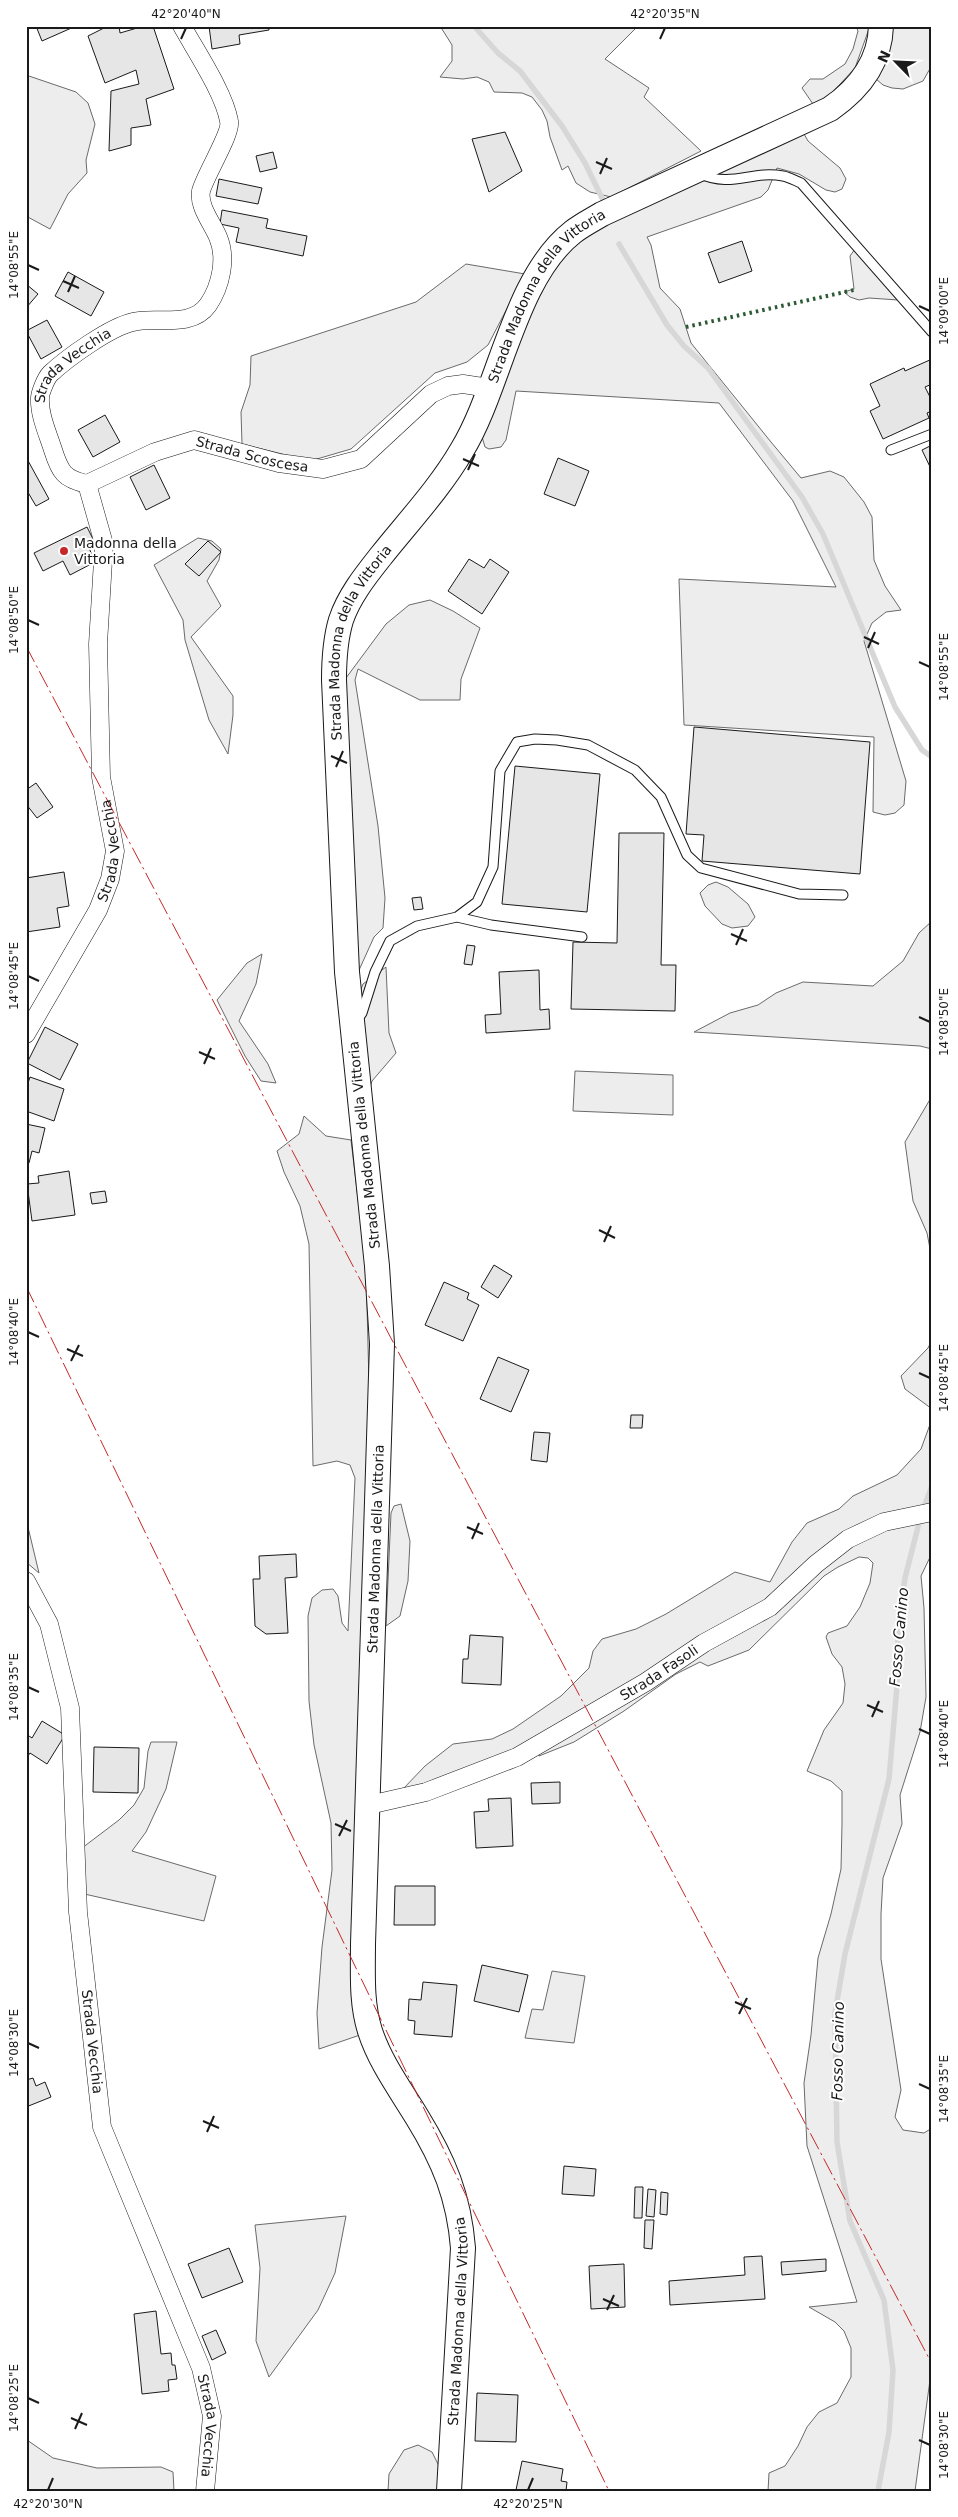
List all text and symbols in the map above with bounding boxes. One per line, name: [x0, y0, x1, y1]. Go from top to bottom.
text: 42°20'40"N: [151, 7, 221, 21]
text: 42°20'35"N: [630, 7, 700, 21]
north arrow: [870, 38, 920, 88]
text: N: [874, 48, 894, 65]
street label: Strada Madonna della Vittoria: [485, 206, 608, 385]
text: 14°08'55"E: [7, 231, 21, 299]
text: 14°09'00"E: [937, 277, 951, 345]
street label: Strada Vecchia: [32, 325, 114, 403]
street label: Strada Scoscesa: [194, 433, 309, 475]
place label: Madonna della Vittoria: [74, 535, 177, 567]
street label: Strada Madonna della Vittoria: [326, 542, 395, 741]
marker: Madonna della Vittoria: [58, 545, 70, 557]
text: 14°08'50"E: [7, 586, 21, 654]
text: 14°08'55"E: [937, 633, 951, 701]
street label: Strada Vecchia: [94, 798, 123, 904]
text: 14°08'45"E: [7, 942, 21, 1010]
text: 14°08'50"E: [937, 988, 951, 1056]
street label: Strada Madonna della Vittoria: [345, 1040, 383, 1250]
text: 14°08'40"E: [7, 1298, 21, 1366]
text: 14°08'45"E: [937, 1344, 951, 1412]
street label: Strada Madonna della Vittoria: [364, 1444, 387, 1654]
water label: Fosso Canino: [886, 1587, 912, 1687]
street label: Strada Fasoli: [617, 1642, 701, 1704]
text: 14°08'35"E: [7, 1653, 21, 1721]
text: 14°08'40"E: [937, 1700, 951, 1768]
street label: Strada Vecchia: [79, 1989, 106, 2095]
water label: Fosso Canino: [828, 2001, 848, 2101]
text: 14°08'30"E: [7, 2009, 21, 2077]
text: 14°08'35"E: [937, 2055, 951, 2123]
street label: Strada Madonna della Vittoria: [445, 2216, 471, 2426]
text: 14°08'25"E: [7, 2364, 21, 2432]
street label: Strada Vecchia: [195, 2372, 221, 2478]
text: 14°08'30"E: [937, 2411, 951, 2479]
text: 42°20'30"N: [13, 2497, 83, 2511]
text: 42°20'25"N: [493, 2497, 563, 2511]

